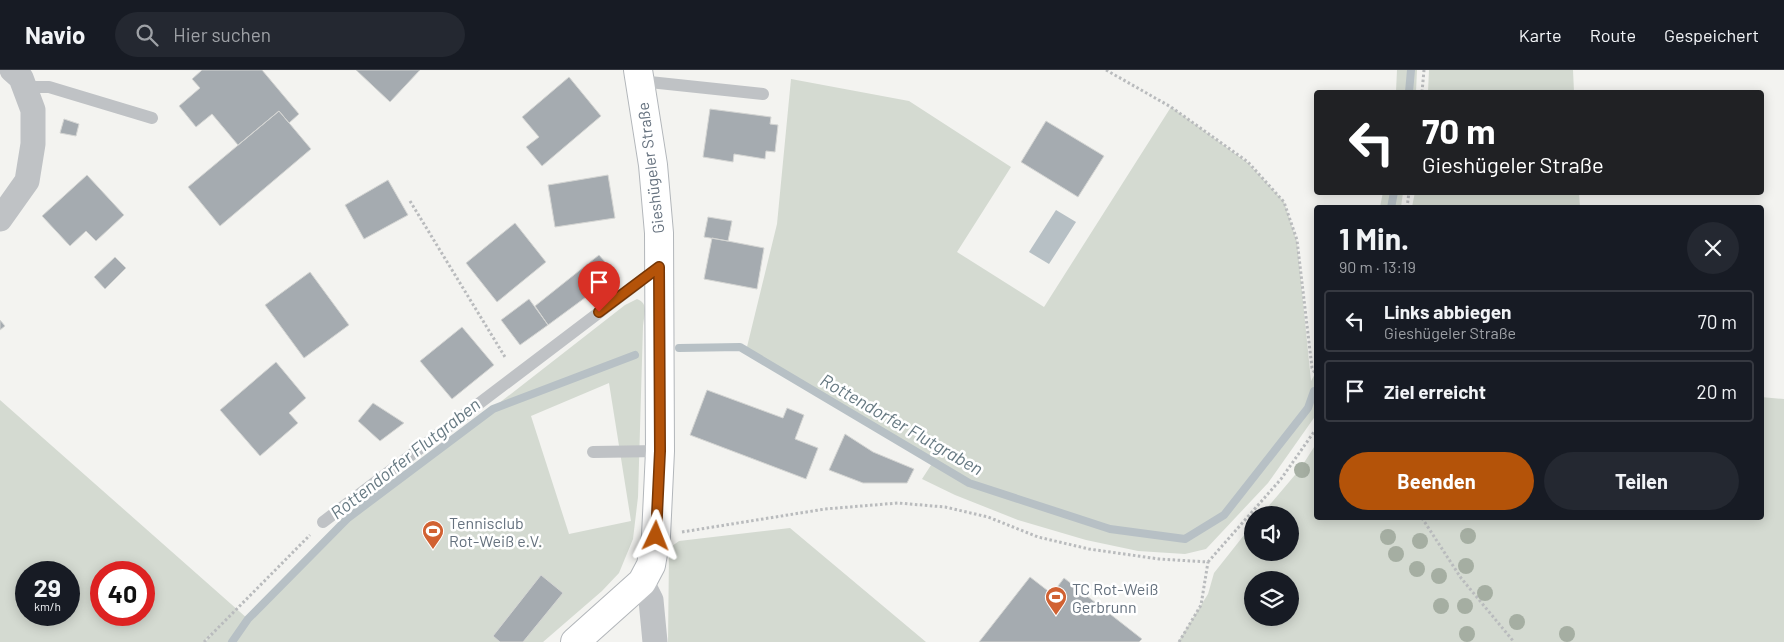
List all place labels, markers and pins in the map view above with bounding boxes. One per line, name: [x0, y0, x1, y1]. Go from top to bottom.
pin: [578, 261, 620, 312]
place label: Tennisclub Rot-Weiß e.V.: [449, 513, 543, 550]
sports icon: Tennisclub Rot-Weiß e.V.: [421, 519, 445, 550]
place label: TC Rot-Weiß Gerbrunn: [1072, 579, 1158, 616]
sports icon: TC Rot-Weiß Gerbrunn: [1044, 585, 1068, 616]

